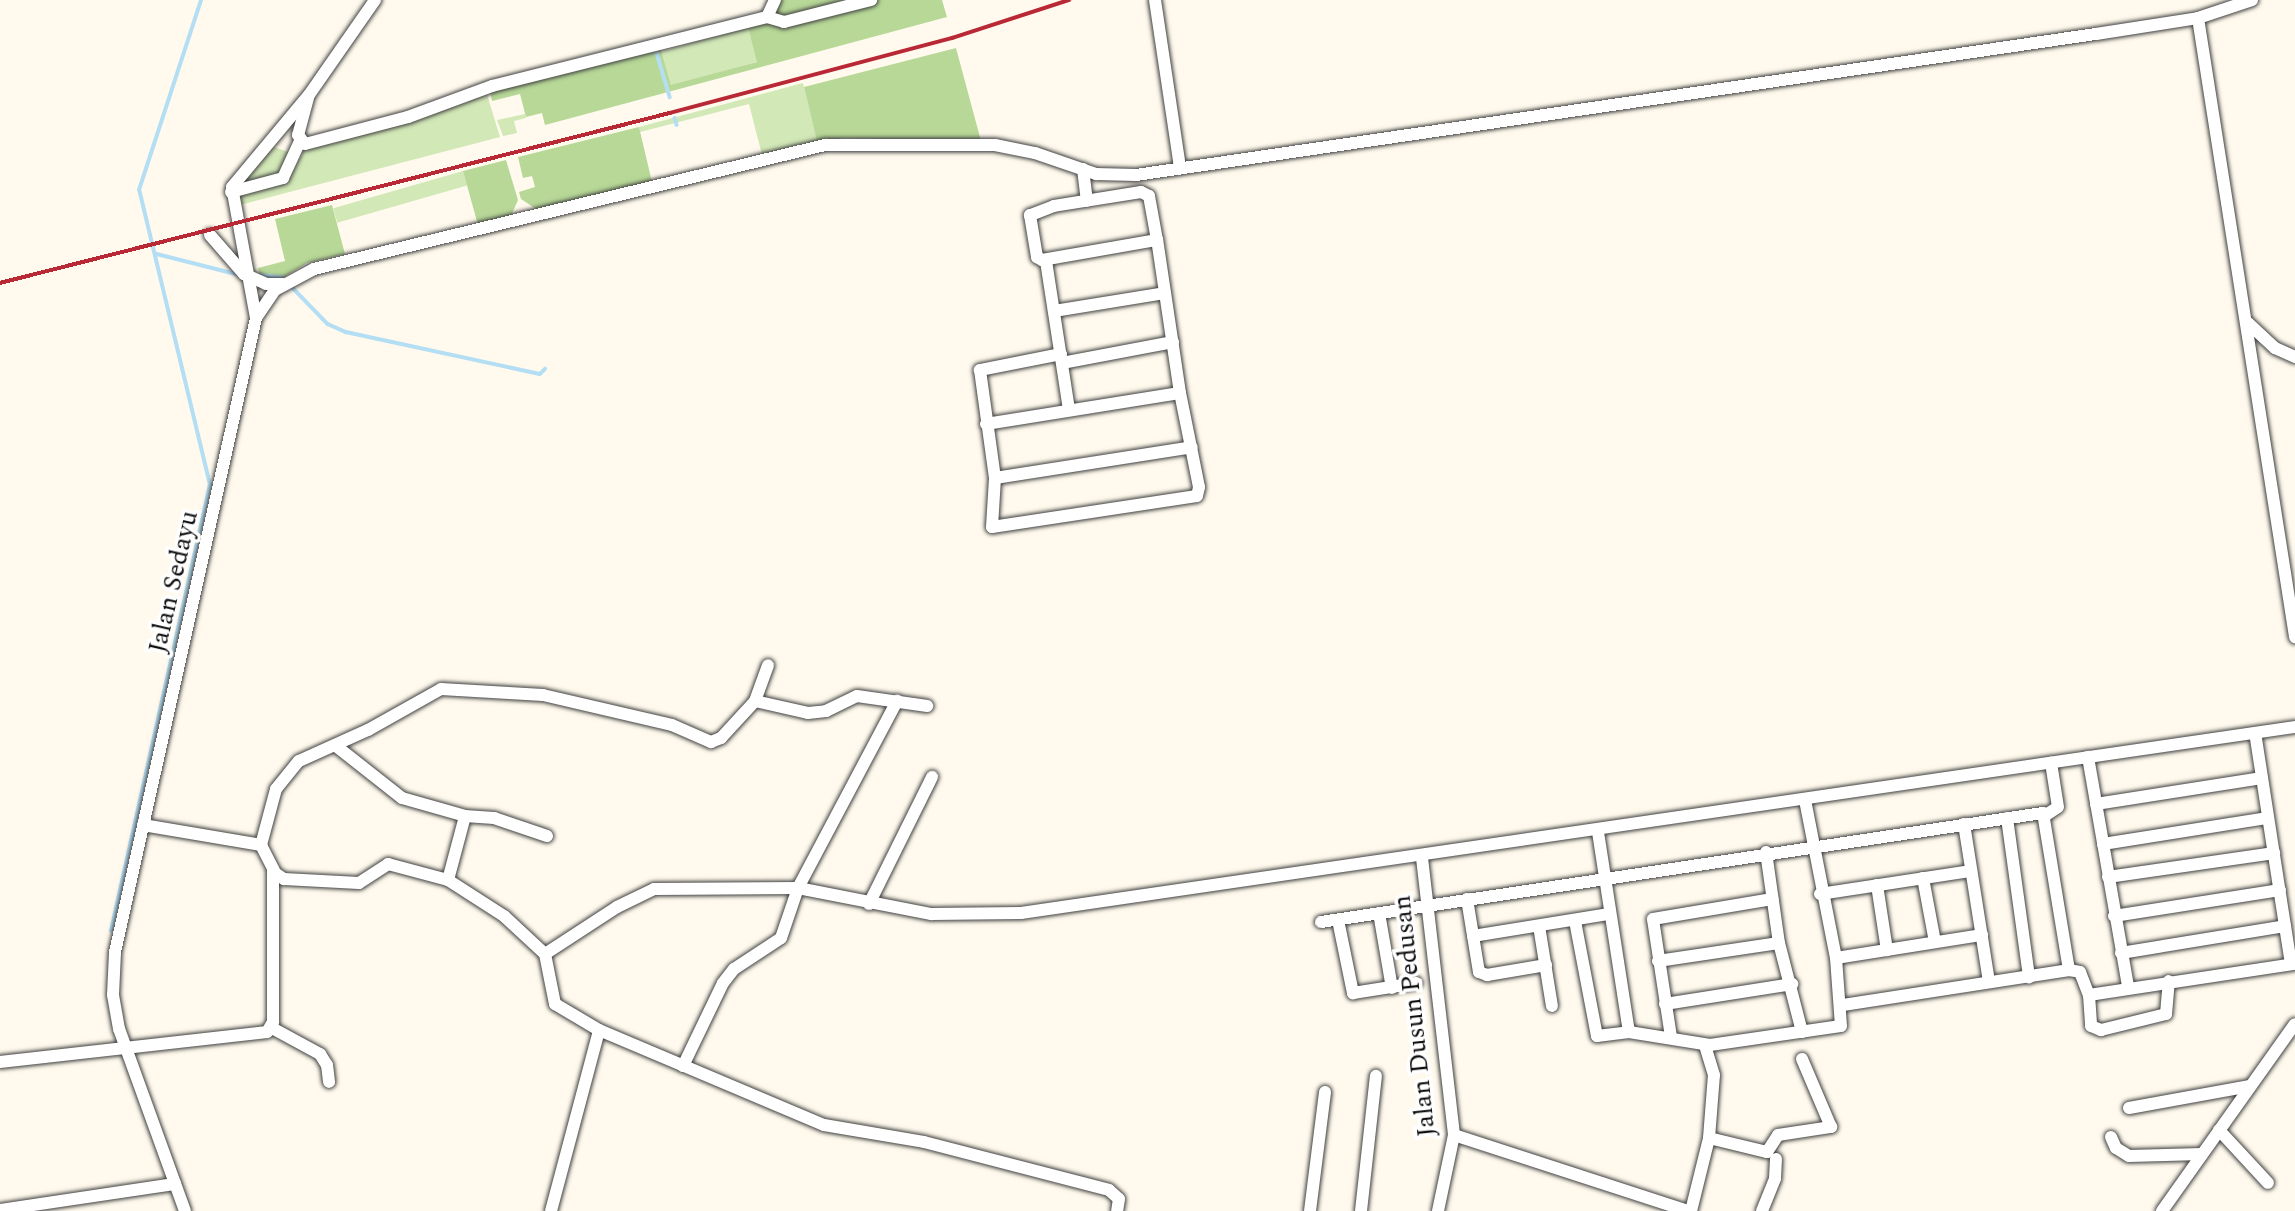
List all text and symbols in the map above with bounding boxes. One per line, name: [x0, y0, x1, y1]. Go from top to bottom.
street label: Jalan Sedayu: [142, 508, 206, 656]
street label: Jalan Dusun Pedusan: [1387, 894, 1443, 1138]

